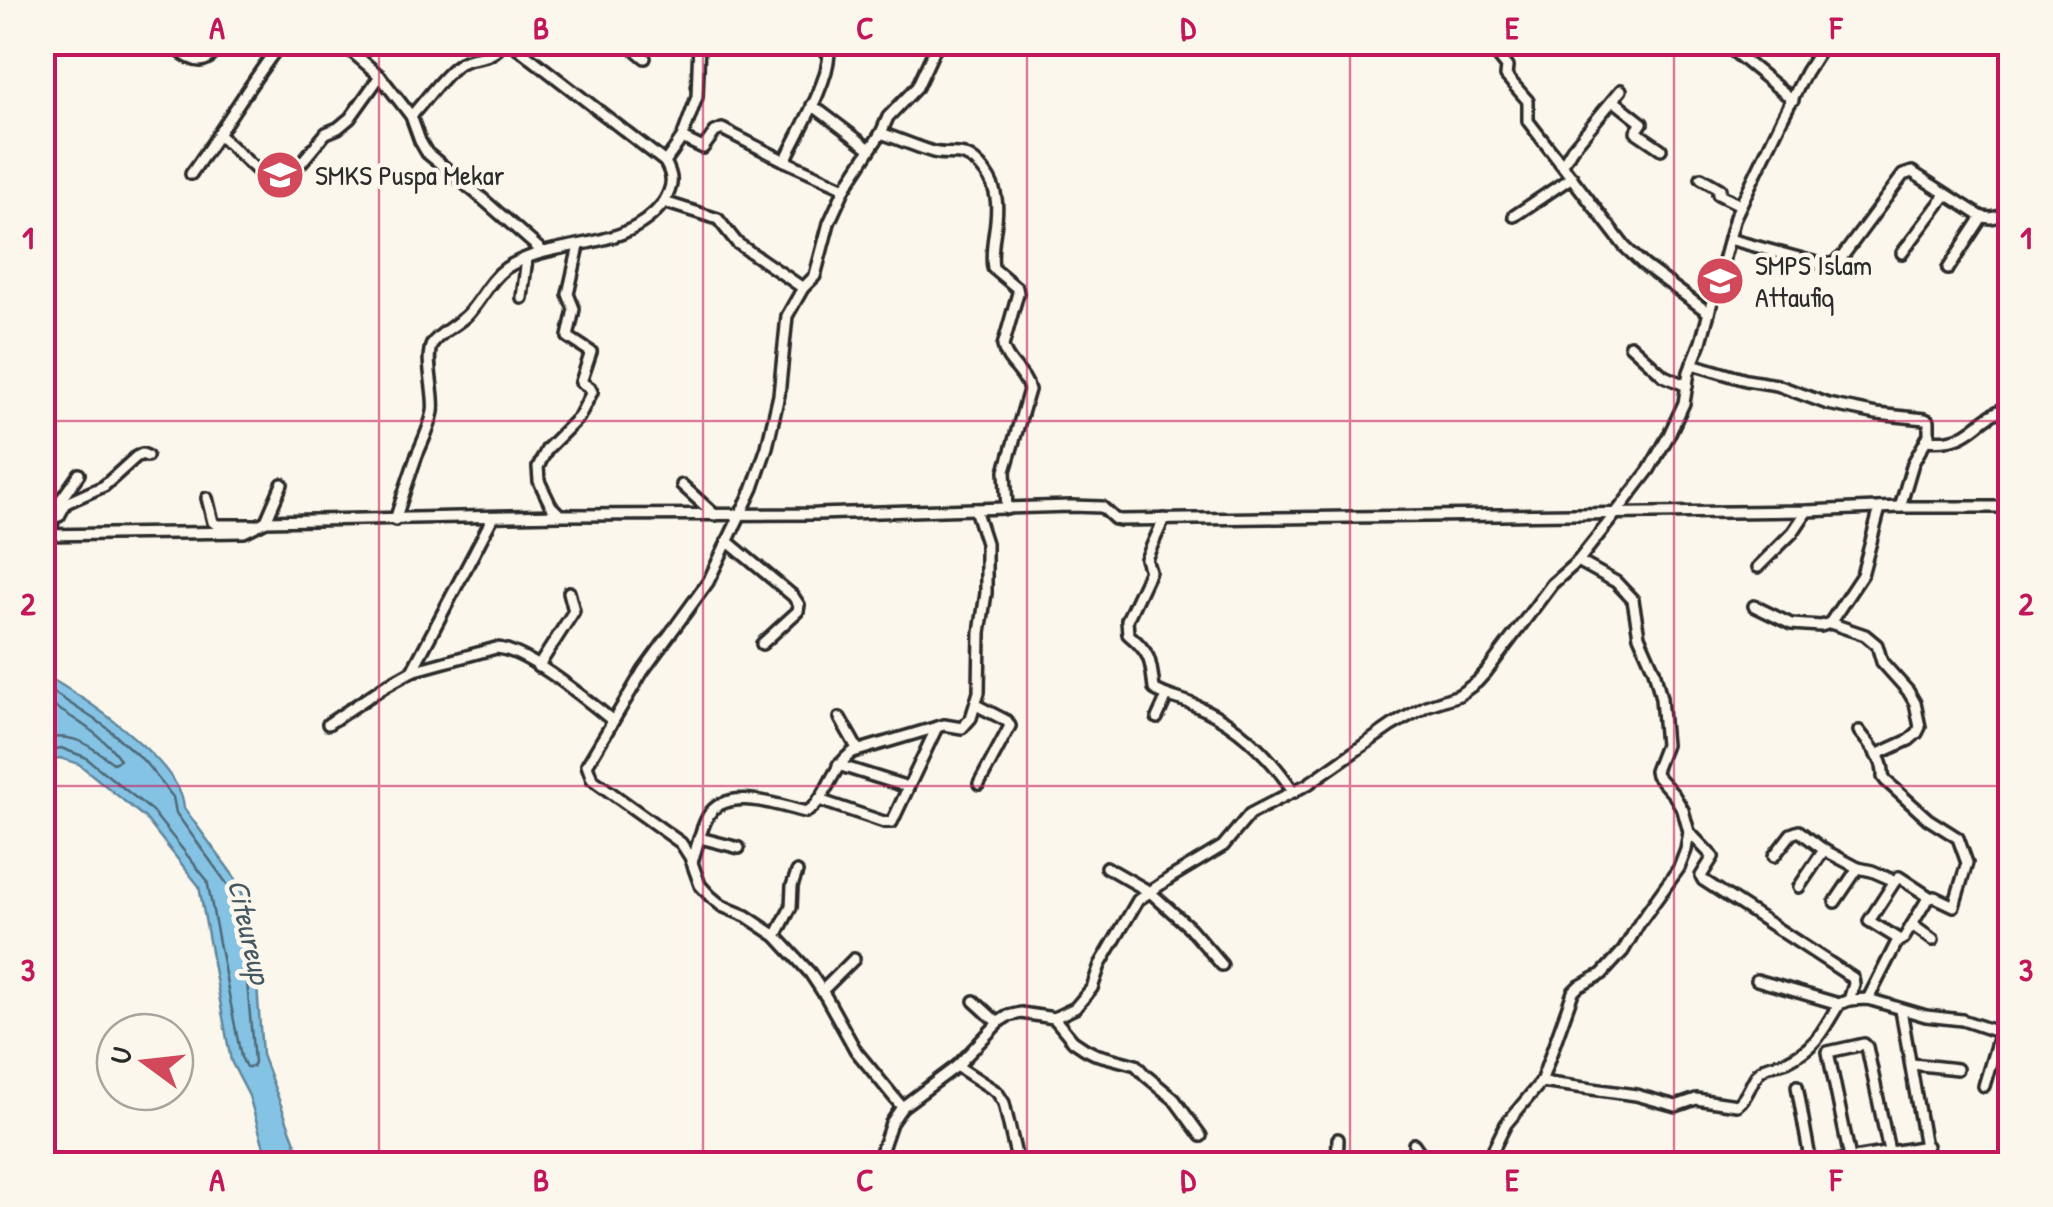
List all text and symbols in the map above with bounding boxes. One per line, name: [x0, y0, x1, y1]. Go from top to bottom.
text: A: [209, 6, 225, 49]
text: B: [533, 6, 549, 49]
text: C: [856, 6, 874, 49]
text: D: [1180, 6, 1196, 49]
text: E: [1505, 6, 1520, 49]
text: F: [1829, 6, 1844, 49]
school or university icon: SMKS Puspa Mekar: [254, 149, 306, 201]
place label: SMKS Puspa Mekar: [315, 156, 505, 194]
text: 1: [22, 216, 34, 259]
text: 1: [2020, 216, 2032, 259]
place label: SMPS Islam Attaufiq: [1755, 246, 1872, 316]
school or university icon: SMPS Islam Attaufiq: [1694, 255, 1746, 307]
text: 2: [21, 582, 37, 625]
text: 2: [2019, 582, 2035, 625]
water label: Citeureup: [218, 875, 282, 989]
text: 3: [21, 948, 35, 991]
text: 3: [2019, 948, 2033, 991]
north arrow: [95, 1012, 195, 1112]
text: U: [101, 1043, 141, 1068]
text: A: [209, 1158, 225, 1201]
text: B: [533, 1158, 549, 1201]
text: C: [856, 1158, 874, 1201]
text: D: [1180, 1158, 1196, 1201]
text: E: [1505, 1158, 1520, 1201]
text: F: [1829, 1158, 1844, 1201]

